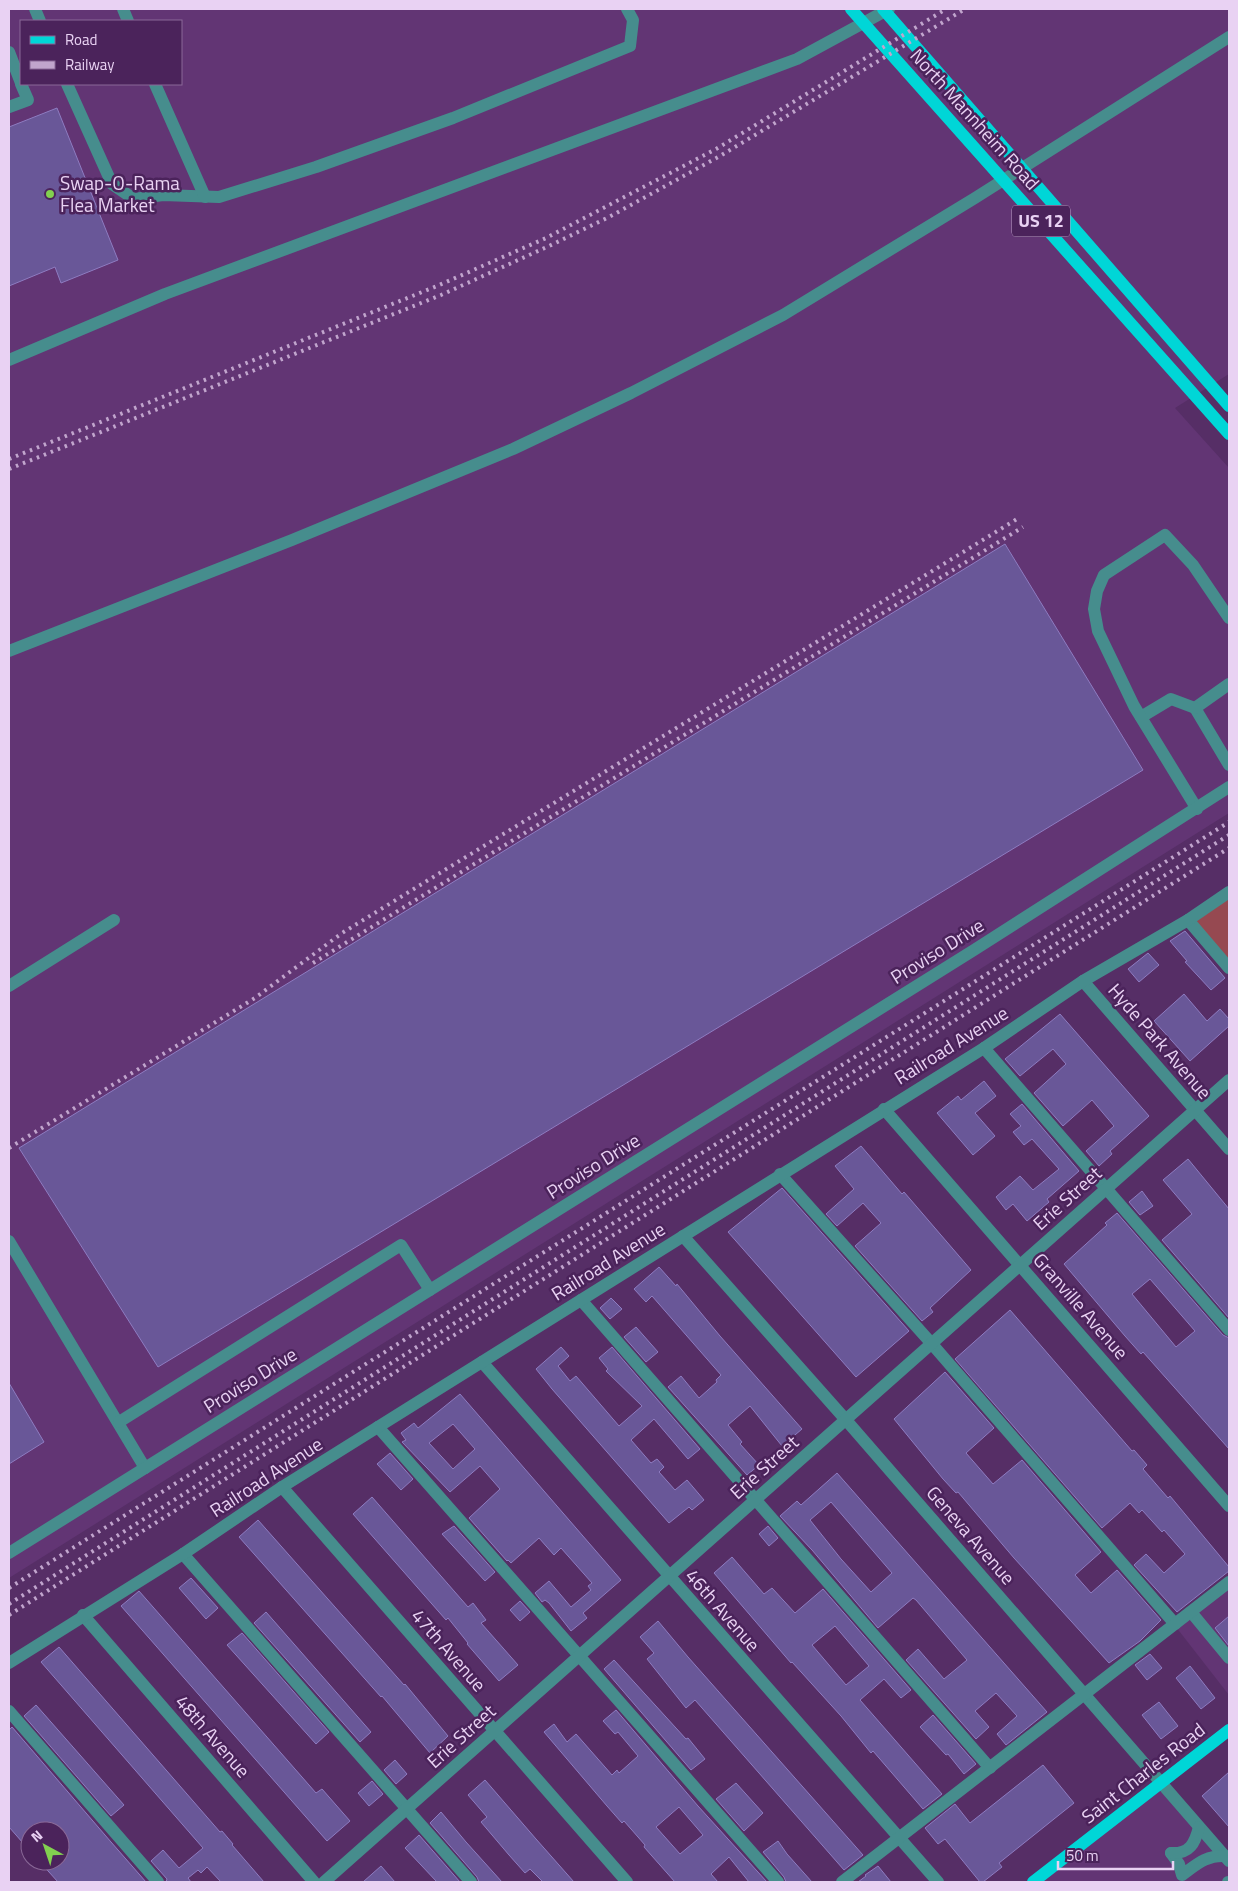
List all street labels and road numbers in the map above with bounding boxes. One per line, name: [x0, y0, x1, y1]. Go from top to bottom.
street label: North Mannheim Road: [904, 42, 1047, 196]
road number: US 12: [1012, 206, 1070, 237]
street label: Proviso Drive: [884, 910, 989, 991]
street label: Hyde Park Avenue: [1102, 976, 1219, 1105]
street label: Railroad Avenue: [888, 998, 1013, 1091]
street label: Proviso Drive: [540, 1125, 645, 1206]
street label: Erie Street: [1026, 1159, 1108, 1237]
street label: Railroad Avenue: [545, 1214, 670, 1307]
street label: Granville Avenue: [1027, 1246, 1136, 1365]
street label: Proviso Drive: [197, 1339, 302, 1420]
street label: Erie Street: [723, 1428, 805, 1506]
street label: Railroad Avenue: [204, 1429, 328, 1524]
street label: Geneva Avenue: [920, 1479, 1023, 1591]
street label: 46th Avenue: [679, 1562, 768, 1658]
street label: 47th Avenue: [405, 1602, 494, 1698]
street label: 48th Avenue: [169, 1688, 258, 1784]
street label: Erie Street: [420, 1697, 502, 1775]
street label: Saint Charles Road: [1075, 1715, 1211, 1830]

